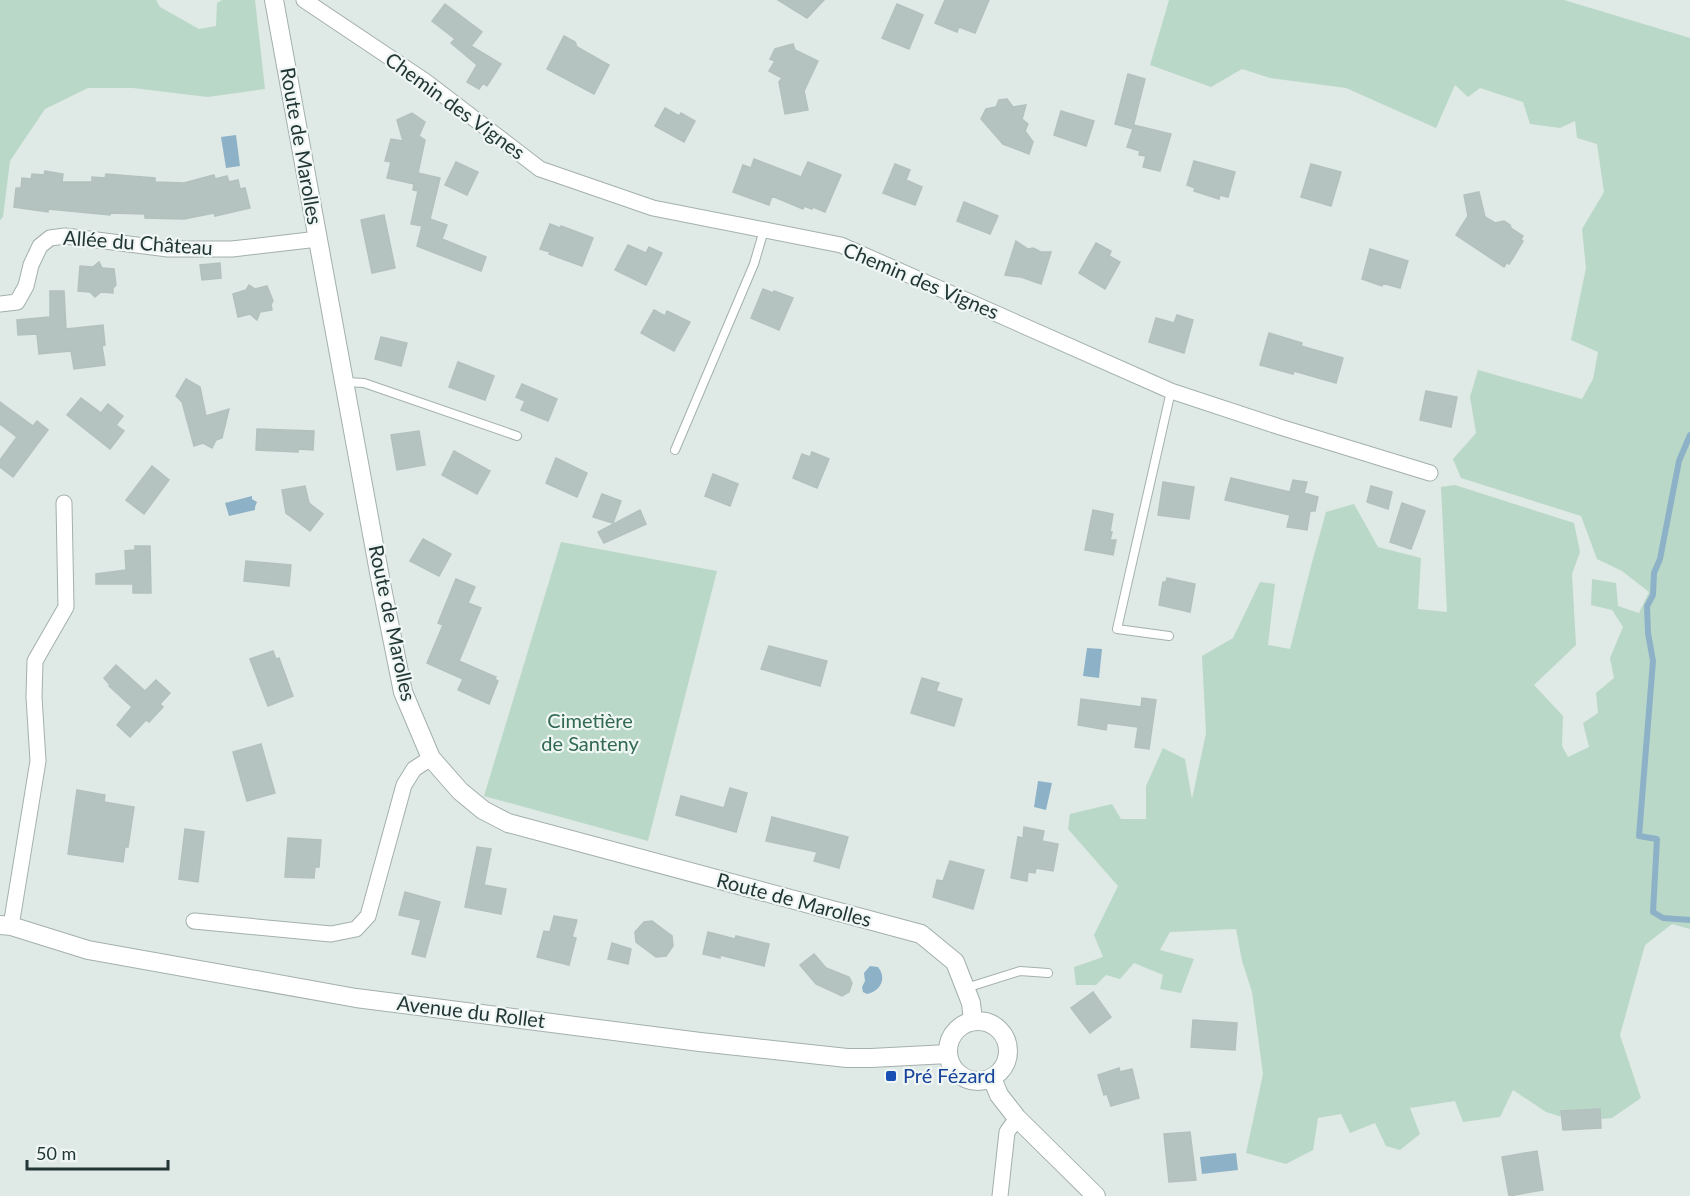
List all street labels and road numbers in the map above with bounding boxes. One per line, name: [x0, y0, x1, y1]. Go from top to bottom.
street label: Chemin des Vignes: [381, 47, 530, 164]
street label: Route de Marolles: [276, 65, 328, 226]
street label: Allée du Château: [63, 225, 214, 259]
street label: Chemin des Vignes: [840, 236, 1003, 324]
street label: Route de Marolles: [365, 542, 421, 703]
street label: Route de Marolles: [714, 867, 874, 931]
street label: Avenue du Rollet: [396, 990, 547, 1032]

